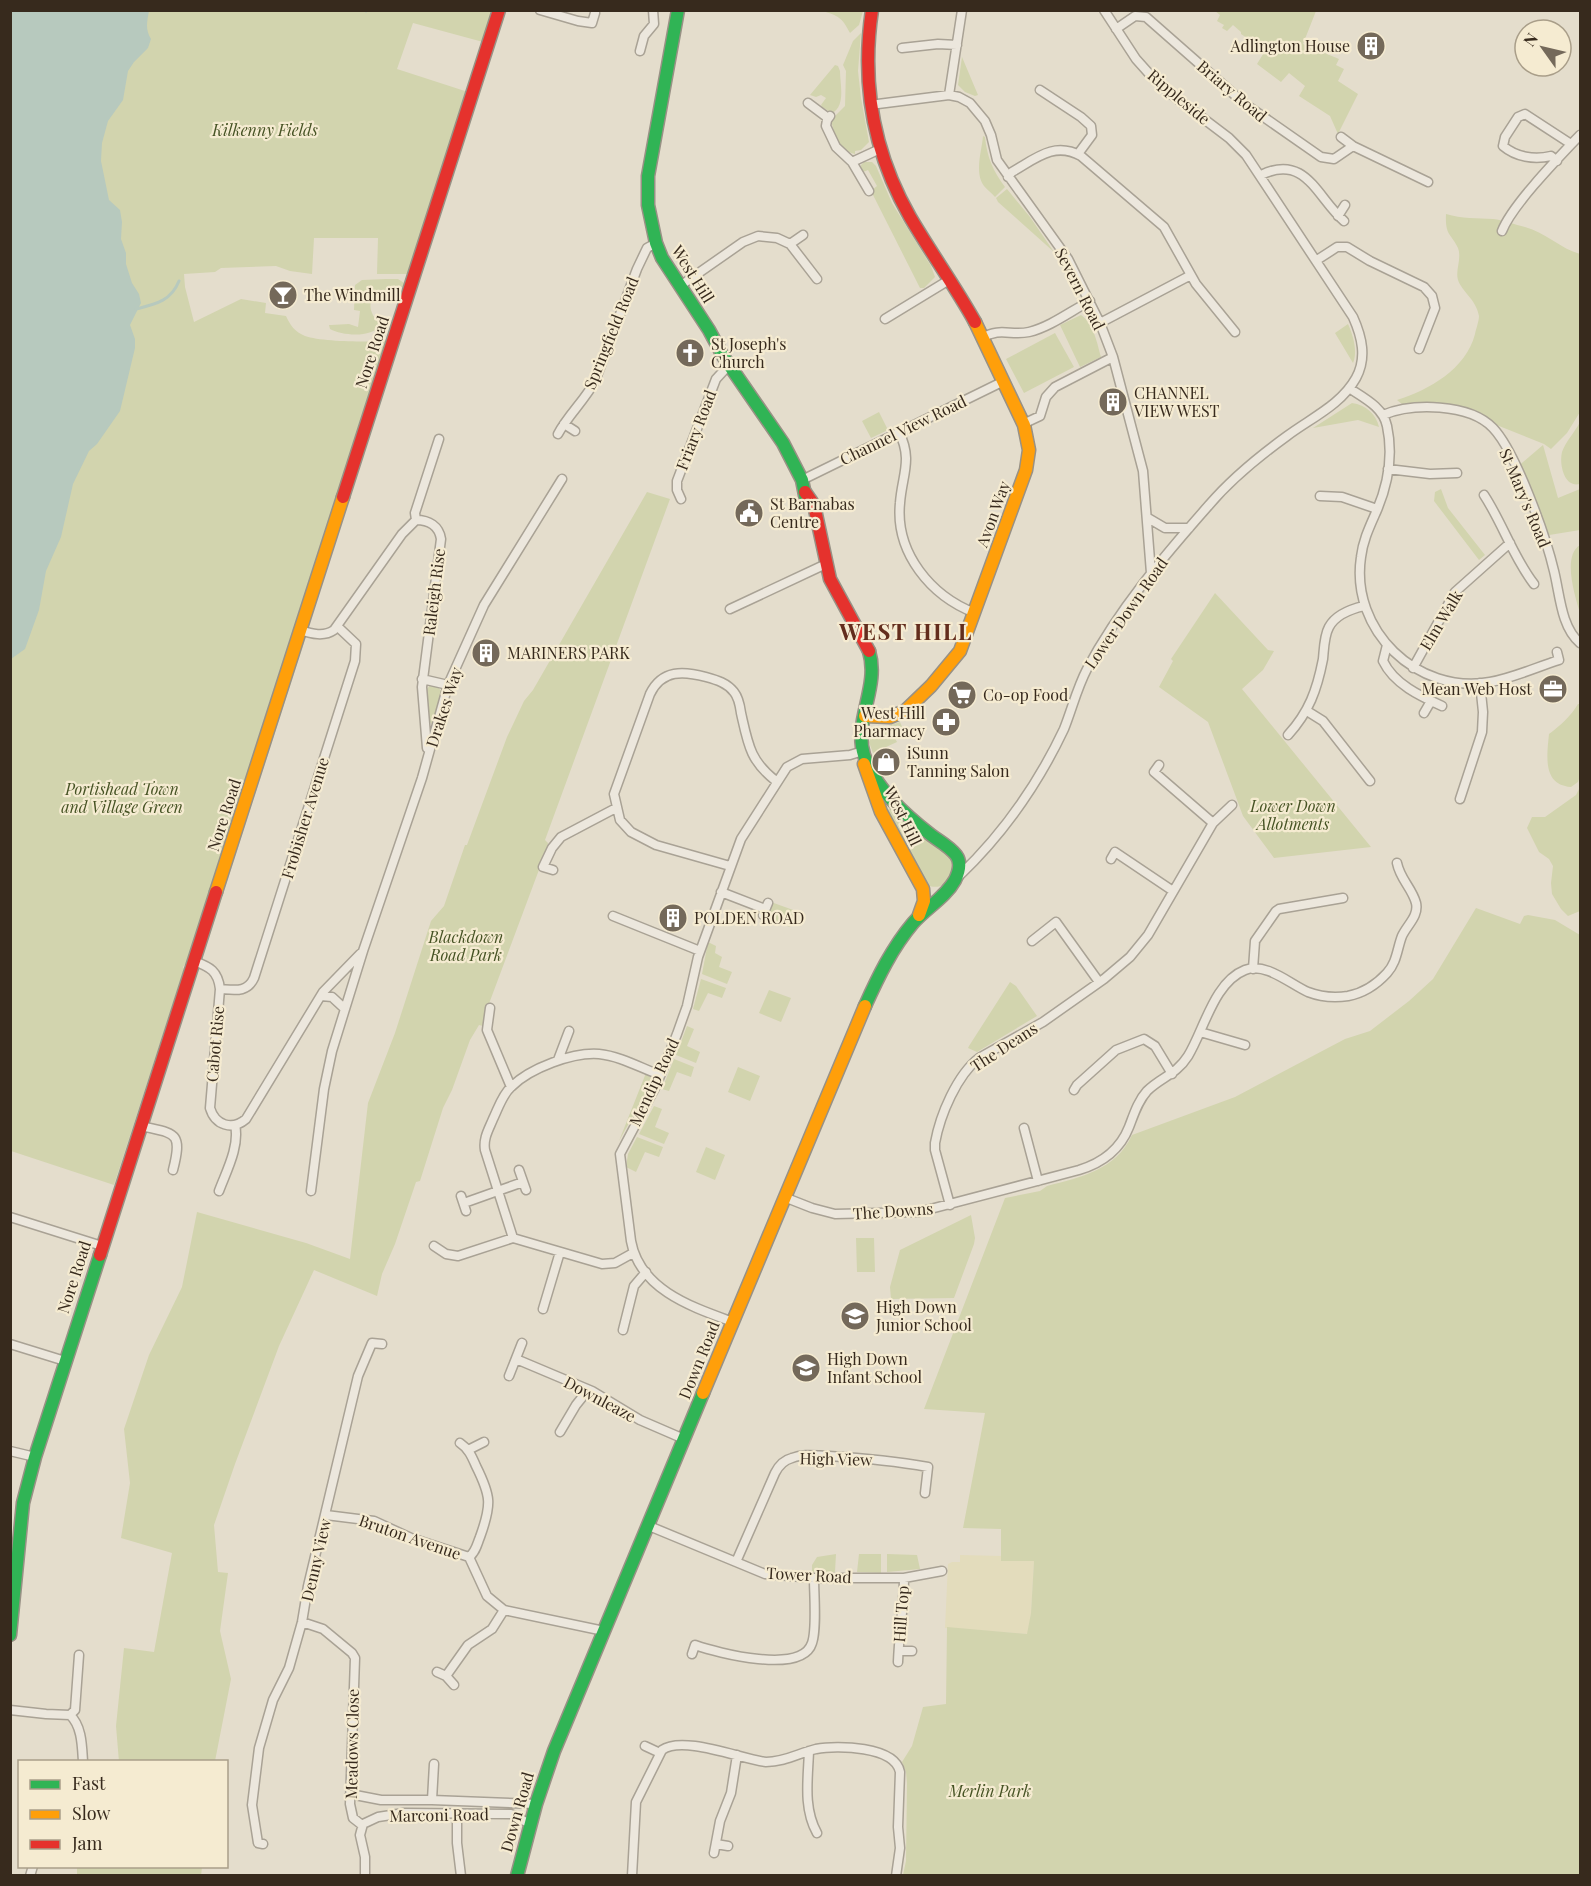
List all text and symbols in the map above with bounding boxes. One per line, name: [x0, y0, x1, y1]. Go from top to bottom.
north arrow: [1513, 18, 1573, 78]
text: N: [1518, 28, 1542, 50]
building icon: Adlington House: [1355, 30, 1387, 62]
place label: Adlington House: [1229, 35, 1350, 56]
street label: Briary Road: [1193, 55, 1272, 126]
street label: Rippleside: [1144, 64, 1215, 129]
park label: Kilkenny Fields: [211, 119, 318, 140]
street label: West Hill: [667, 240, 719, 307]
street label: Severn Road: [1051, 244, 1110, 333]
street label: Springfield Road: [578, 273, 643, 392]
bar icon: The Windmill: [267, 279, 299, 311]
place label: The Windmill: [304, 284, 401, 305]
street label: Nore Road: [350, 313, 393, 391]
place label: St Joseph's Church: [711, 333, 787, 372]
church icon: St Joseph's Church: [674, 337, 706, 369]
place label: CHANNEL VIEW WEST: [1133, 382, 1220, 421]
building icon: CHANNEL VIEW WEST: [1097, 386, 1129, 418]
street label: Friary Road: [671, 387, 720, 473]
street label: Channel View Road: [836, 390, 970, 469]
street label: St Mary's Road: [1495, 445, 1556, 551]
street label: Avon Way: [970, 478, 1014, 551]
place label: St Barnabas Centre: [770, 493, 855, 532]
public building icon: St Barnabas Centre: [733, 497, 765, 529]
street label: Raleigh Rise: [418, 547, 449, 637]
street label: Lower Down Road: [1079, 553, 1172, 673]
street label: Elm Walk: [1414, 585, 1467, 654]
district label: WEST HILL: [838, 616, 973, 646]
building icon: MARINERS PARK: [470, 637, 502, 669]
place label: MARINERS PARK: [507, 642, 630, 663]
street label: Drakes Way: [421, 664, 466, 750]
office icon: Mean Web Host: [1537, 673, 1569, 705]
place label: Mean Web Host: [1421, 678, 1532, 699]
supermarket icon: Co-op Food: [946, 679, 978, 711]
place label: Co-op Food: [983, 684, 1068, 705]
place label: West Hill Pharmacy: [853, 702, 925, 741]
pharmacy icon: West Hill Pharmacy: [930, 706, 962, 738]
place label: iSunn Tanning Salon: [907, 742, 1010, 781]
shop icon: iSunn Tanning Salon: [870, 746, 902, 778]
street label: Frobisher Avenue: [276, 755, 333, 881]
street label: Nore Road: [202, 776, 245, 854]
park label: Portishead Town and Village Green: [61, 778, 183, 817]
street label: West Hill: [880, 782, 927, 850]
park label: Lower Down Allotments: [1249, 795, 1336, 834]
building icon: POLDEN ROAD: [657, 902, 689, 934]
place label: POLDEN ROAD: [694, 907, 804, 928]
park label: Blackdown Road Park: [428, 926, 503, 965]
street label: Cabot Rise: [201, 1005, 228, 1083]
street label: The Deans: [966, 1017, 1041, 1076]
street label: Mendip Road: [624, 1034, 683, 1129]
street label: The Downs: [852, 1197, 934, 1224]
street label: Nore Road: [52, 1238, 95, 1316]
place label: High Down Junior School: [875, 1296, 972, 1335]
school or university icon: High Down Junior School: [839, 1300, 871, 1332]
street label: Down Road: [673, 1318, 724, 1402]
place label: High Down Infant School: [827, 1348, 922, 1387]
school or university icon: High Down Infant School: [790, 1352, 822, 1384]
street label: Downleaze: [561, 1371, 640, 1426]
street label: High View: [799, 1447, 873, 1470]
street label: Bruton Avenue: [356, 1509, 464, 1564]
street label: Denny View: [296, 1516, 335, 1603]
street label: Tower Road: [766, 1562, 852, 1587]
street label: Hill Top: [888, 1585, 913, 1643]
street label: Meadows Close: [340, 1689, 363, 1799]
legend: [18, 1760, 228, 1868]
street label: Down Road: [495, 1769, 538, 1854]
text: Fast: [72, 1771, 106, 1795]
park label: Merlin Park: [948, 1780, 1031, 1801]
text: Slow: [72, 1801, 110, 1825]
street label: Marconi Road: [389, 1803, 489, 1826]
text: Jam: [71, 1831, 102, 1855]

